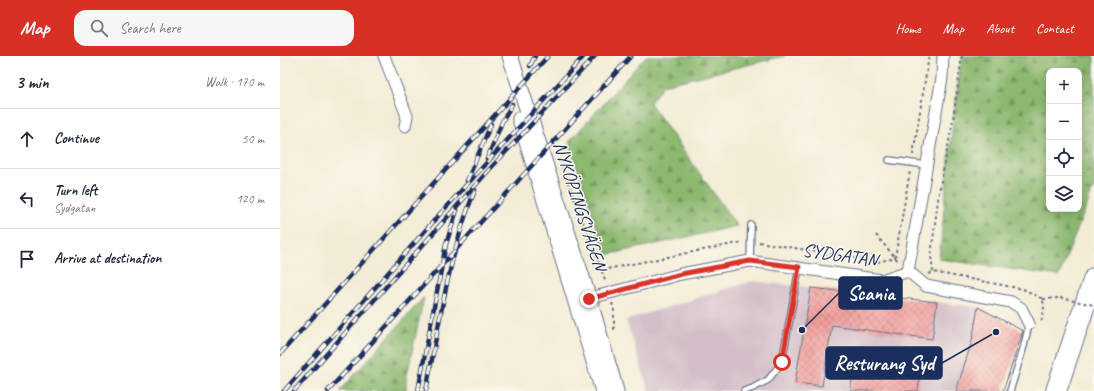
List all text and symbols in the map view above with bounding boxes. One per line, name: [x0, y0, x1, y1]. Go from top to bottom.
search box: [74, 10, 354, 46]
text: Map: [20, 16, 50, 40]
icon: search: [88, 17, 110, 39]
text: Search here: [120, 19, 181, 38]
text: Home: [895, 20, 921, 37]
text: Map: [943, 20, 964, 37]
text: About: [986, 20, 1014, 37]
text: Contact: [1036, 20, 1074, 37]
map controls: [1046, 68, 1082, 212]
button: +: [1046, 68, 1082, 104]
text: 3 min: [16, 72, 49, 93]
text: Walk · 170 m: [205, 74, 264, 90]
button: −: [1046, 104, 1082, 140]
icon: ahead: [16, 128, 38, 150]
text: Continue: [54, 129, 99, 148]
text: 50 m: [242, 131, 264, 147]
street label: NYKÖPINGSVÄGEN: [548, 138, 613, 277]
button: locate: [1046, 140, 1082, 176]
button: layers: [1046, 176, 1082, 212]
text: Turn left: [54, 181, 97, 200]
icon: left: [16, 188, 38, 210]
text: 120 m: [236, 191, 264, 207]
text: Sydgatan: [54, 200, 95, 216]
street label: SYDGATAN: [801, 238, 882, 273]
icon: arrive: [16, 248, 38, 270]
text: Arrive at destination: [54, 249, 161, 268]
callout: Scania: [839, 277, 902, 309]
text: Scania: [847, 281, 896, 306]
route end: [580, 290, 598, 308]
callout: Resturang Syd: [826, 347, 942, 379]
text: Resturang Syd: [834, 351, 938, 376]
route start: [773, 353, 791, 371]

